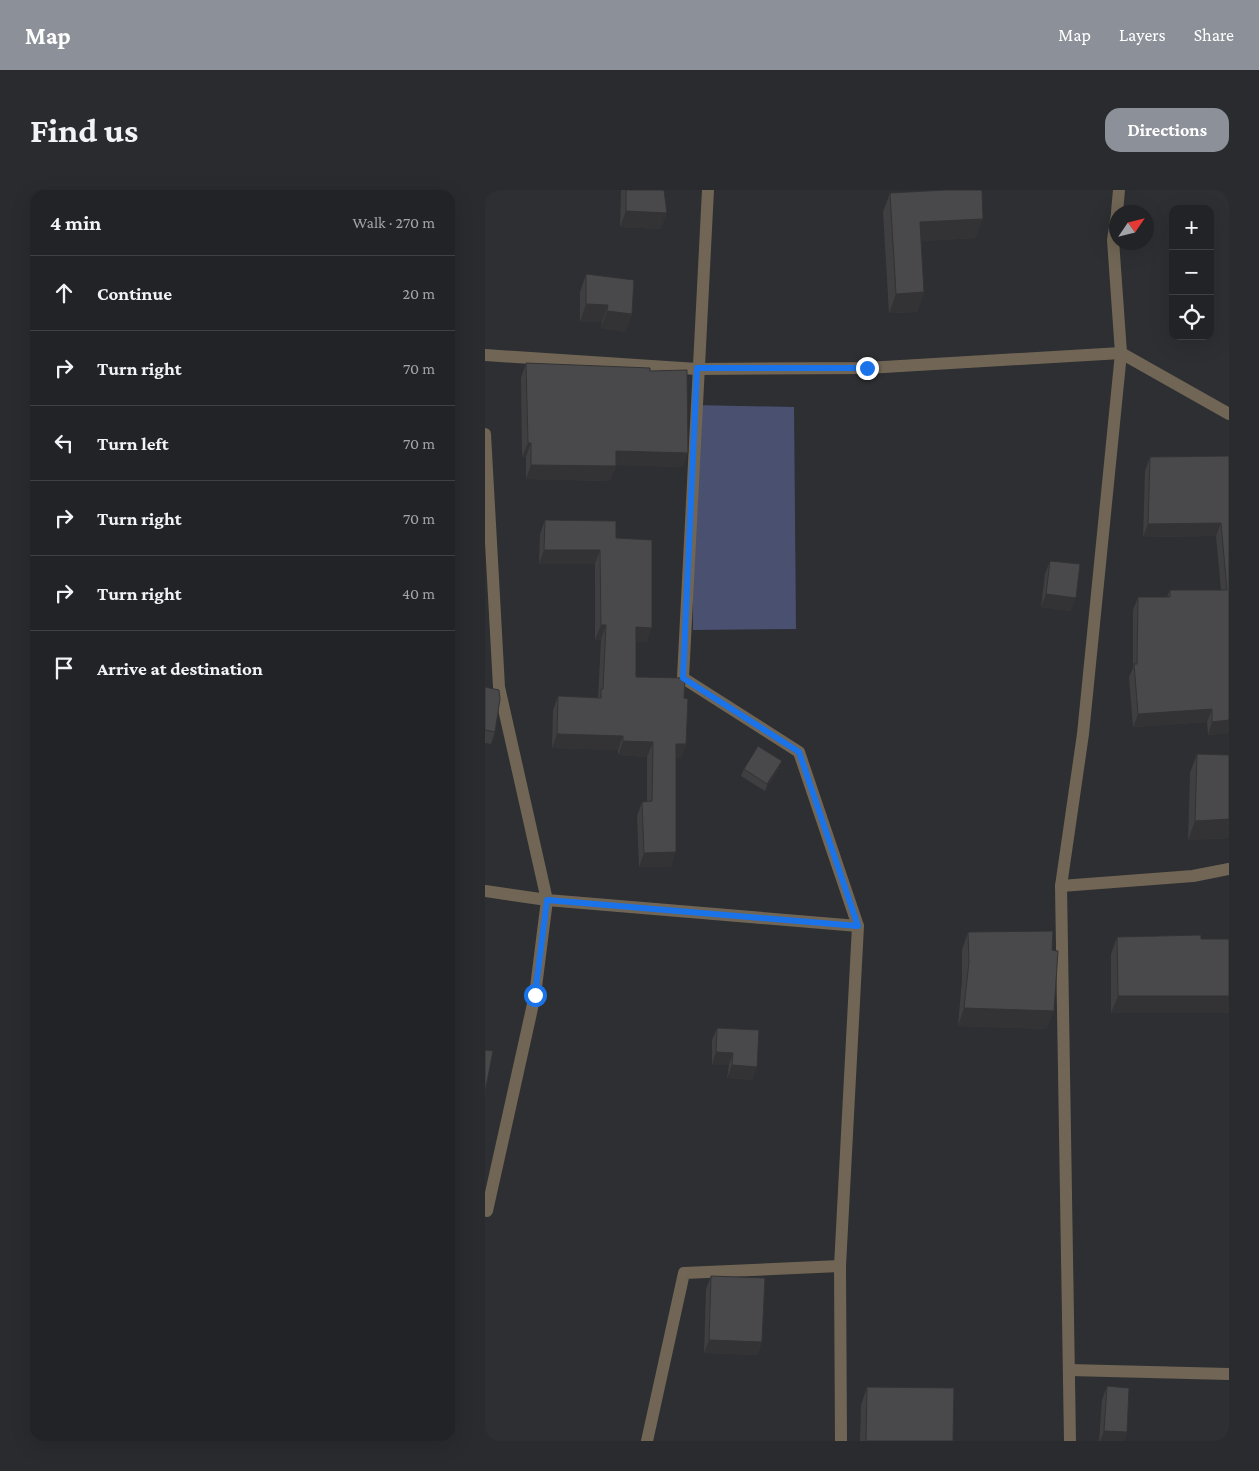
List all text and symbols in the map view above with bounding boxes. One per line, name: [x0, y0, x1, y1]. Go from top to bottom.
text: Map: [25, 22, 71, 49]
text: Map: [1058, 25, 1091, 45]
text: Layers: [1119, 25, 1166, 45]
text: Share: [1194, 25, 1234, 45]
button: Directions: [1105, 108, 1229, 152]
text: Find us: [30, 111, 138, 150]
north arrow: [1109, 205, 1154, 250]
map controls: [1169, 205, 1214, 340]
button: +: [1169, 205, 1214, 250]
text: 4 min: [50, 211, 101, 235]
text: Walk · 270 m: [353, 214, 435, 231]
button: −: [1169, 250, 1214, 295]
icon: ahead: [50, 279, 78, 307]
text: Continue: [97, 283, 172, 304]
text: 20 m: [402, 285, 435, 302]
button: locate: [1169, 295, 1214, 340]
icon: right: [50, 354, 78, 382]
route end: [856, 357, 879, 380]
text: Turn right: [97, 358, 182, 379]
text: 70 m: [403, 360, 435, 377]
icon: left: [50, 429, 78, 457]
text: Turn left: [97, 433, 169, 454]
text: 70 m: [403, 435, 435, 452]
icon: right: [50, 504, 78, 532]
text: Turn right: [97, 508, 182, 529]
text: 70 m: [403, 510, 435, 527]
icon: right: [50, 579, 78, 607]
text: Turn right: [97, 583, 182, 604]
text: 40 m: [402, 585, 435, 602]
icon: arrive: [50, 654, 78, 682]
text: Arrive at destination: [97, 658, 263, 679]
route start: [524, 984, 547, 1007]

